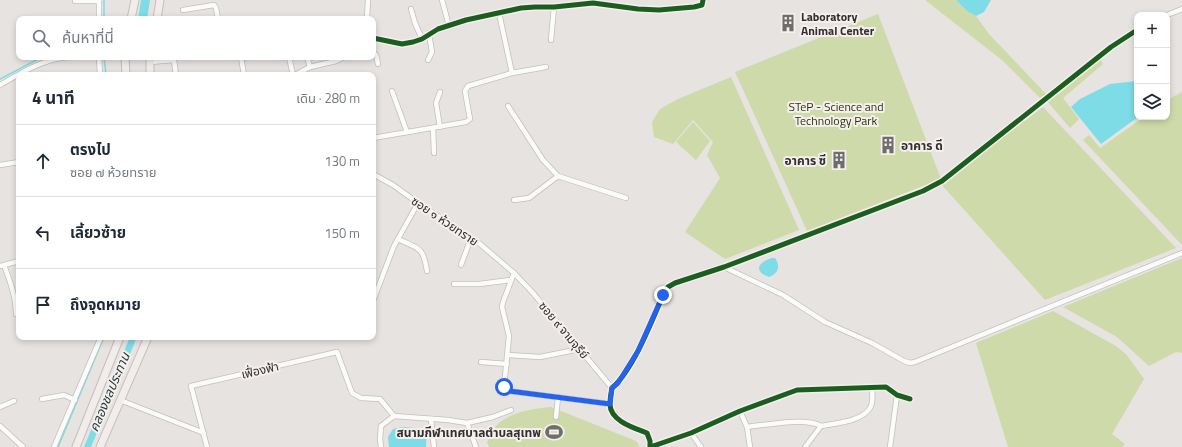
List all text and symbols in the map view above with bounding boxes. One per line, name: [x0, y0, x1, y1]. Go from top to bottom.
place label: Laboratory Animal Center: [801, 7, 875, 40]
map controls: [1134, 12, 1170, 120]
button: +: [1134, 12, 1170, 48]
building icon: Laboratory Animal Center: [778, 13, 798, 33]
search box: [16, 16, 376, 60]
text: ค้นหาที่นี่: [62, 26, 114, 49]
icon: search: [30, 27, 52, 49]
button: −: [1134, 48, 1170, 84]
button: layers: [1134, 84, 1170, 120]
text: 4 นาที: [32, 85, 75, 111]
text: เดิน · 280 m: [296, 88, 360, 108]
park label: STeP - Science and Technology Park: [789, 97, 883, 130]
building icon: อาคาร ดี: [878, 135, 898, 155]
place label: อาคาร ดี: [901, 136, 943, 155]
text: ตรงไป: [70, 138, 111, 161]
icon: ahead: [32, 150, 54, 172]
building icon: อาคาร ซี: [829, 150, 849, 170]
text: 130 m: [324, 151, 360, 171]
place label: อาคาร ซี: [785, 151, 826, 170]
text: ซอย ๗ ห้วยทราย: [70, 162, 157, 182]
street label: ซอย ๑ ห้วยทราย: [407, 191, 483, 251]
text: เลี้ยวซ้าย: [70, 221, 126, 244]
icon: left: [32, 222, 54, 244]
text: 150 m: [324, 223, 360, 243]
route end: [654, 286, 672, 304]
text: ถึงจุดหมาย: [70, 293, 141, 316]
icon: arrive: [32, 294, 54, 316]
street label: ซอย ๙ จามจุรีย์: [534, 297, 594, 363]
water label: คลองชลประทาน: [83, 348, 135, 435]
street label: เฟื่องฟ้า: [239, 356, 281, 384]
route start: [495, 378, 513, 396]
sports icon: สนามกีฬาเทศบาลตำบลสุเทพ: [544, 422, 564, 442]
place label: สนามกีฬาเทศบาลตำบลสุเทพ: [396, 423, 541, 442]

